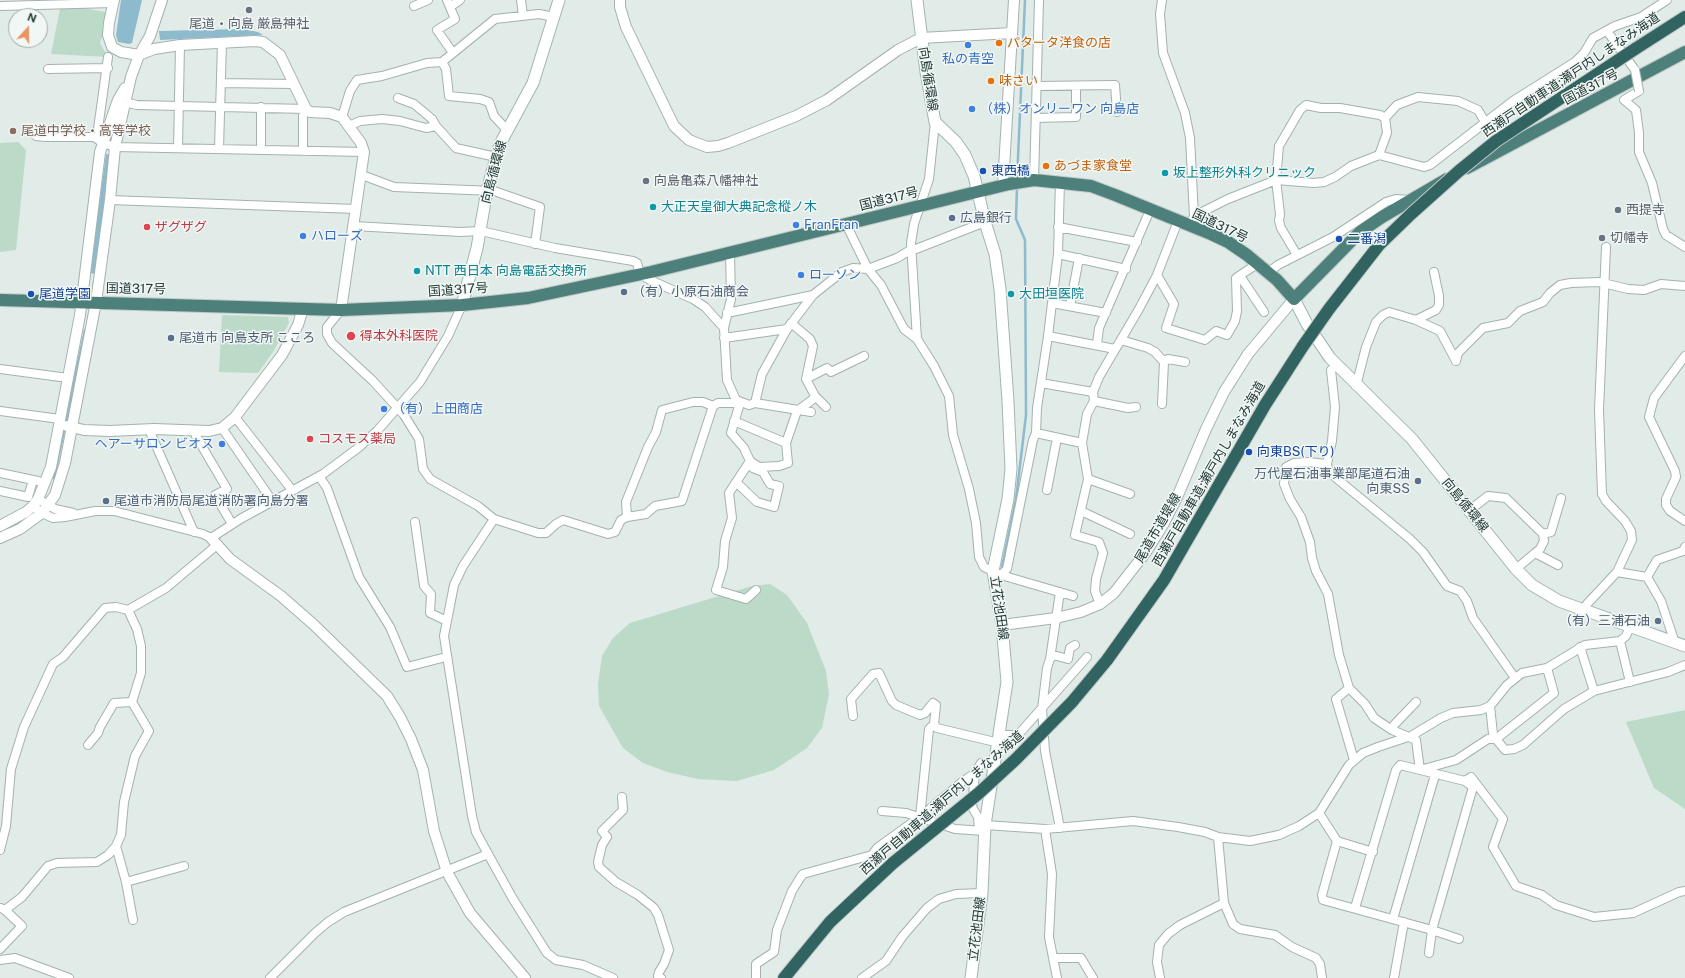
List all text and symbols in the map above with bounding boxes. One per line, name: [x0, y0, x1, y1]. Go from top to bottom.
marker: 尾道・向島 厳島神社: [244, 5, 254, 15]
north arrow: [8, 8, 48, 48]
street label: 西瀬戸自動車道;瀬戸内しまなみ海道: [1479, 10, 1663, 140]
text: N: [26, 11, 38, 25]
place label: 尾道・向島 厳島神社: [189, 16, 309, 32]
place label: パタータ洋食の店: [1007, 35, 1111, 51]
marker: パタータ洋食の店: [994, 38, 1004, 48]
marker: 私の青空: [963, 40, 973, 50]
street label: 向島循環線: [915, 46, 941, 112]
place label: 私の青空: [942, 51, 994, 67]
street label: 国道317号: [1561, 66, 1621, 108]
place label: 味さい: [999, 73, 1038, 89]
marker: 味さい: [986, 76, 996, 86]
place label: （株）オンリーワン 向島店: [980, 101, 1139, 117]
marker: （株）オンリーワン 向島店: [967, 104, 977, 114]
place label: 尾道中学校・高等学校: [21, 123, 151, 139]
marker: 尾道中学校・高等学校: [8, 126, 18, 136]
street label: 向島循環線: [478, 139, 510, 205]
place label: あづま家食堂: [1054, 158, 1132, 174]
marker: あづま家食堂: [1041, 161, 1051, 171]
place label: 東西橋: [991, 163, 1030, 179]
place label: 坂上整形外科クリニック: [1173, 165, 1316, 181]
marker: 東西橋: [978, 166, 988, 176]
marker: 坂上整形外科クリニック: [1160, 168, 1170, 178]
place label: 向島亀森八幡神社: [654, 173, 758, 189]
marker: 向島亀森八幡神社: [641, 176, 651, 186]
street label: 国道317号: [858, 184, 920, 214]
place label: 大正天皇御大典記念樅ノ木: [661, 199, 817, 215]
marker: 大正天皇御大典記念樅ノ木: [648, 202, 658, 212]
place label: 西提寺: [1626, 202, 1665, 218]
marker: 西提寺: [1613, 205, 1623, 215]
street label: 国道317号: [1189, 206, 1251, 246]
place label: 広島銀行: [960, 210, 1012, 226]
marker: 広島銀行: [947, 213, 957, 223]
place label: FranFran: [804, 217, 859, 233]
place label: ザグザグ: [155, 219, 207, 235]
marker: FranFran: [791, 220, 801, 230]
marker: ザグザグ: [142, 222, 152, 232]
place label: ハローズ: [311, 228, 363, 244]
place label: 切幡寺: [1610, 230, 1649, 246]
marker: ハローズ: [298, 231, 308, 241]
place label: 二番潟: [1347, 231, 1386, 247]
marker: 切幡寺: [1597, 233, 1607, 243]
marker: 二番潟: [1334, 234, 1344, 244]
place label: NTT 西日本 向島電話交換所: [425, 263, 587, 279]
marker: NTT 西日本 向島電話交換所: [412, 266, 422, 276]
place label: ローソン: [809, 267, 861, 283]
marker: ローソン: [796, 270, 806, 280]
street label: 国道317号: [427, 280, 489, 300]
street label: 国道317号: [106, 281, 166, 297]
place label: （有）小原石油商会: [632, 284, 749, 300]
place label: 尾道学園: [39, 286, 91, 302]
place label: 大田垣医院: [1019, 286, 1084, 302]
marker: （有）小原石油商会: [619, 287, 629, 297]
marker: 尾道学園: [26, 289, 36, 299]
marker: 大田垣医院: [1006, 289, 1016, 299]
place label: 得本外科医院: [360, 328, 438, 344]
place label: 尾道市 向島支所 こころ: [179, 330, 315, 346]
marker: 得本外科医院: [345, 330, 357, 342]
marker: 尾道市 向島支所 こころ: [166, 333, 176, 343]
street label: 西瀬戸自動車道;瀬戸内しまなみ海道: [1149, 379, 1269, 569]
place label: （有）上田商店: [392, 401, 483, 417]
marker: （有）上田商店: [379, 404, 389, 414]
place label: コスモス薬局: [318, 431, 396, 447]
marker: コスモス薬局: [305, 434, 315, 444]
place label: ヘアーサロン ビオス: [95, 436, 214, 452]
marker: ヘアーサロン ビオス: [217, 439, 227, 449]
place label: 向東BS(下り): [1257, 444, 1334, 460]
marker: 向東BS(下り): [1244, 447, 1254, 457]
place label: 万代屋石油事業部尾道石油 向東SS: [1254, 466, 1410, 497]
street label: 向島循環線: [1438, 475, 1492, 535]
marker: 万代屋石油事業部尾道石油 向東SS: [1413, 476, 1423, 486]
street label: 尾道市道堤線: [1132, 490, 1184, 566]
place label: 尾道市消防局尾道消防署向島分署: [114, 493, 309, 509]
marker: 尾道市消防局尾道消防署向島分署: [101, 496, 111, 506]
street label: 立花池田線: [987, 575, 1011, 641]
place label: （有）三浦石油: [1559, 613, 1650, 629]
marker: （有）三浦石油: [1653, 616, 1663, 626]
street label: 西瀬戸自動車道;瀬戸内しまなみ海道: [857, 728, 1027, 878]
street label: 立花池田線: [965, 896, 989, 962]

